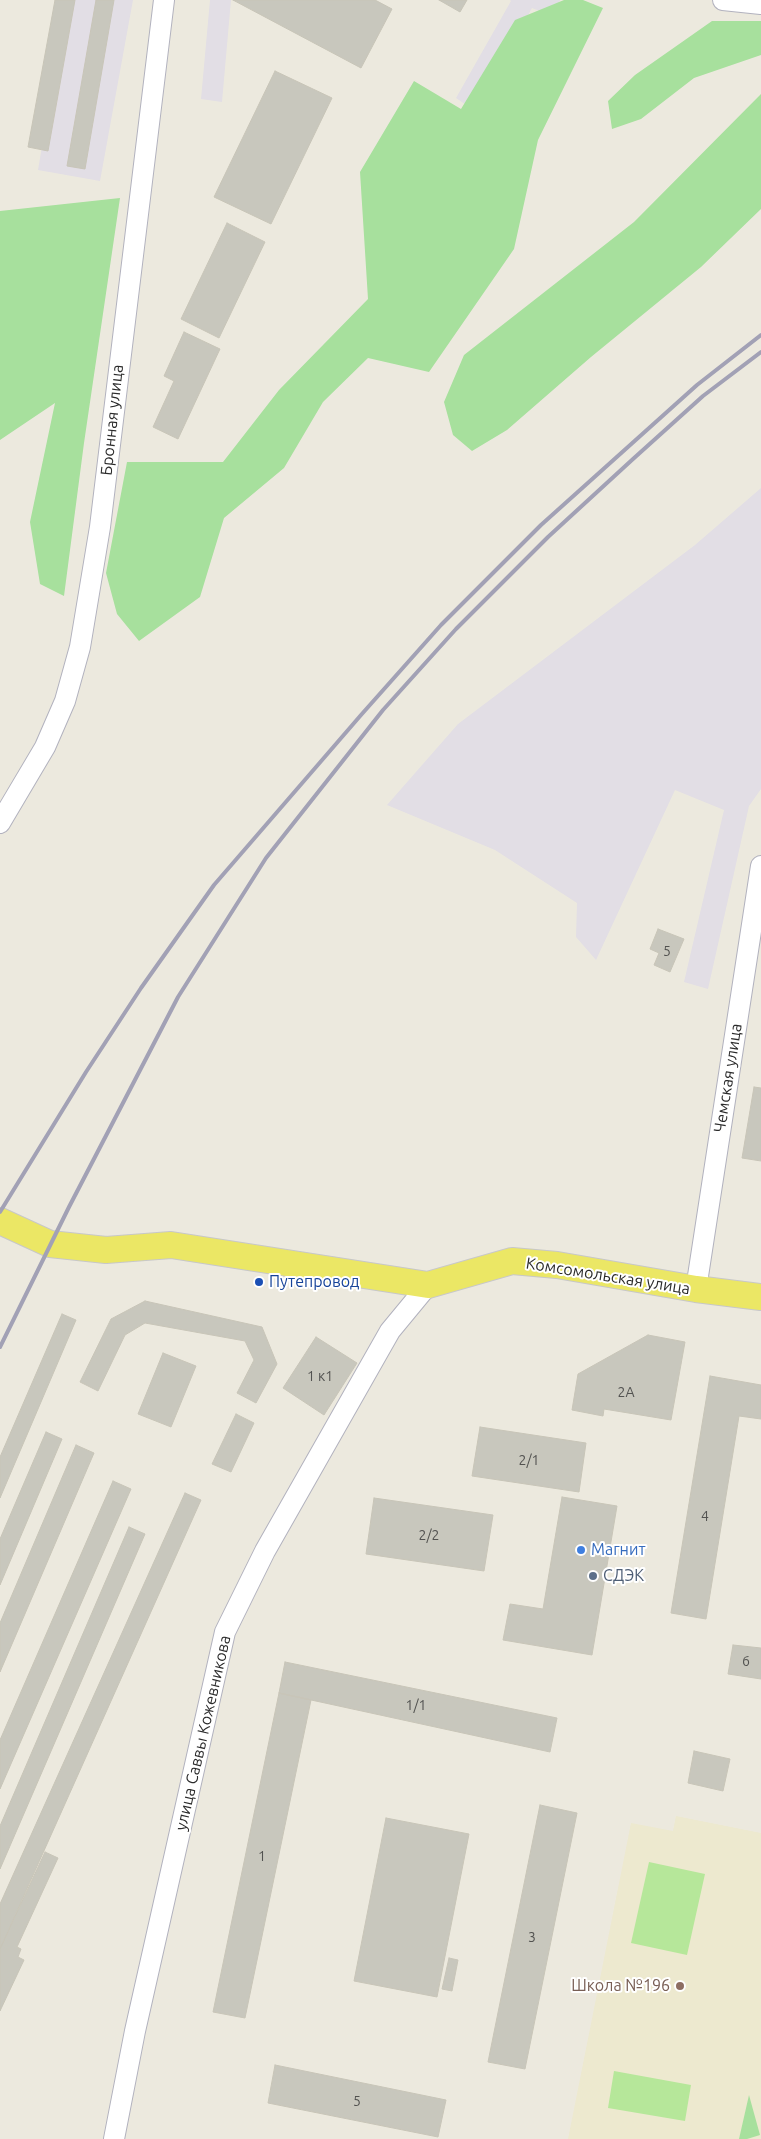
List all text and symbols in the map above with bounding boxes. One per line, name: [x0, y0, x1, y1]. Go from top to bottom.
street label: Бронная улица: [97, 364, 127, 476]
house number: 5: [663, 943, 671, 959]
street label: Чемская улица: [710, 1022, 746, 1134]
street label: Комсомольская улица: [525, 1254, 691, 1298]
place label: Путепровод: [269, 1272, 359, 1292]
marker: Путепровод: [253, 1276, 265, 1288]
house number: 1 к1: [307, 1368, 333, 1384]
house number: 2А: [618, 1384, 634, 1400]
house number: 2/1: [519, 1452, 539, 1468]
house number: 4: [701, 1508, 709, 1524]
house number: 2/2: [419, 1527, 439, 1543]
place label: Магнит: [591, 1540, 645, 1560]
marker: Магнит: [575, 1544, 587, 1556]
place label: СДЭК: [603, 1566, 644, 1586]
marker: СДЭК: [587, 1570, 599, 1582]
street label: улица Саввы Кожевникова: [171, 1633, 235, 1833]
house number: 6: [742, 1653, 750, 1669]
house number: 1/1: [406, 1697, 426, 1713]
house number: 1: [258, 1848, 266, 1864]
house number: 3: [528, 1929, 536, 1945]
place label: Школа №196: [571, 1976, 670, 1996]
marker: Школа №196: [674, 1980, 686, 1992]
house number: 5: [353, 2093, 361, 2109]

